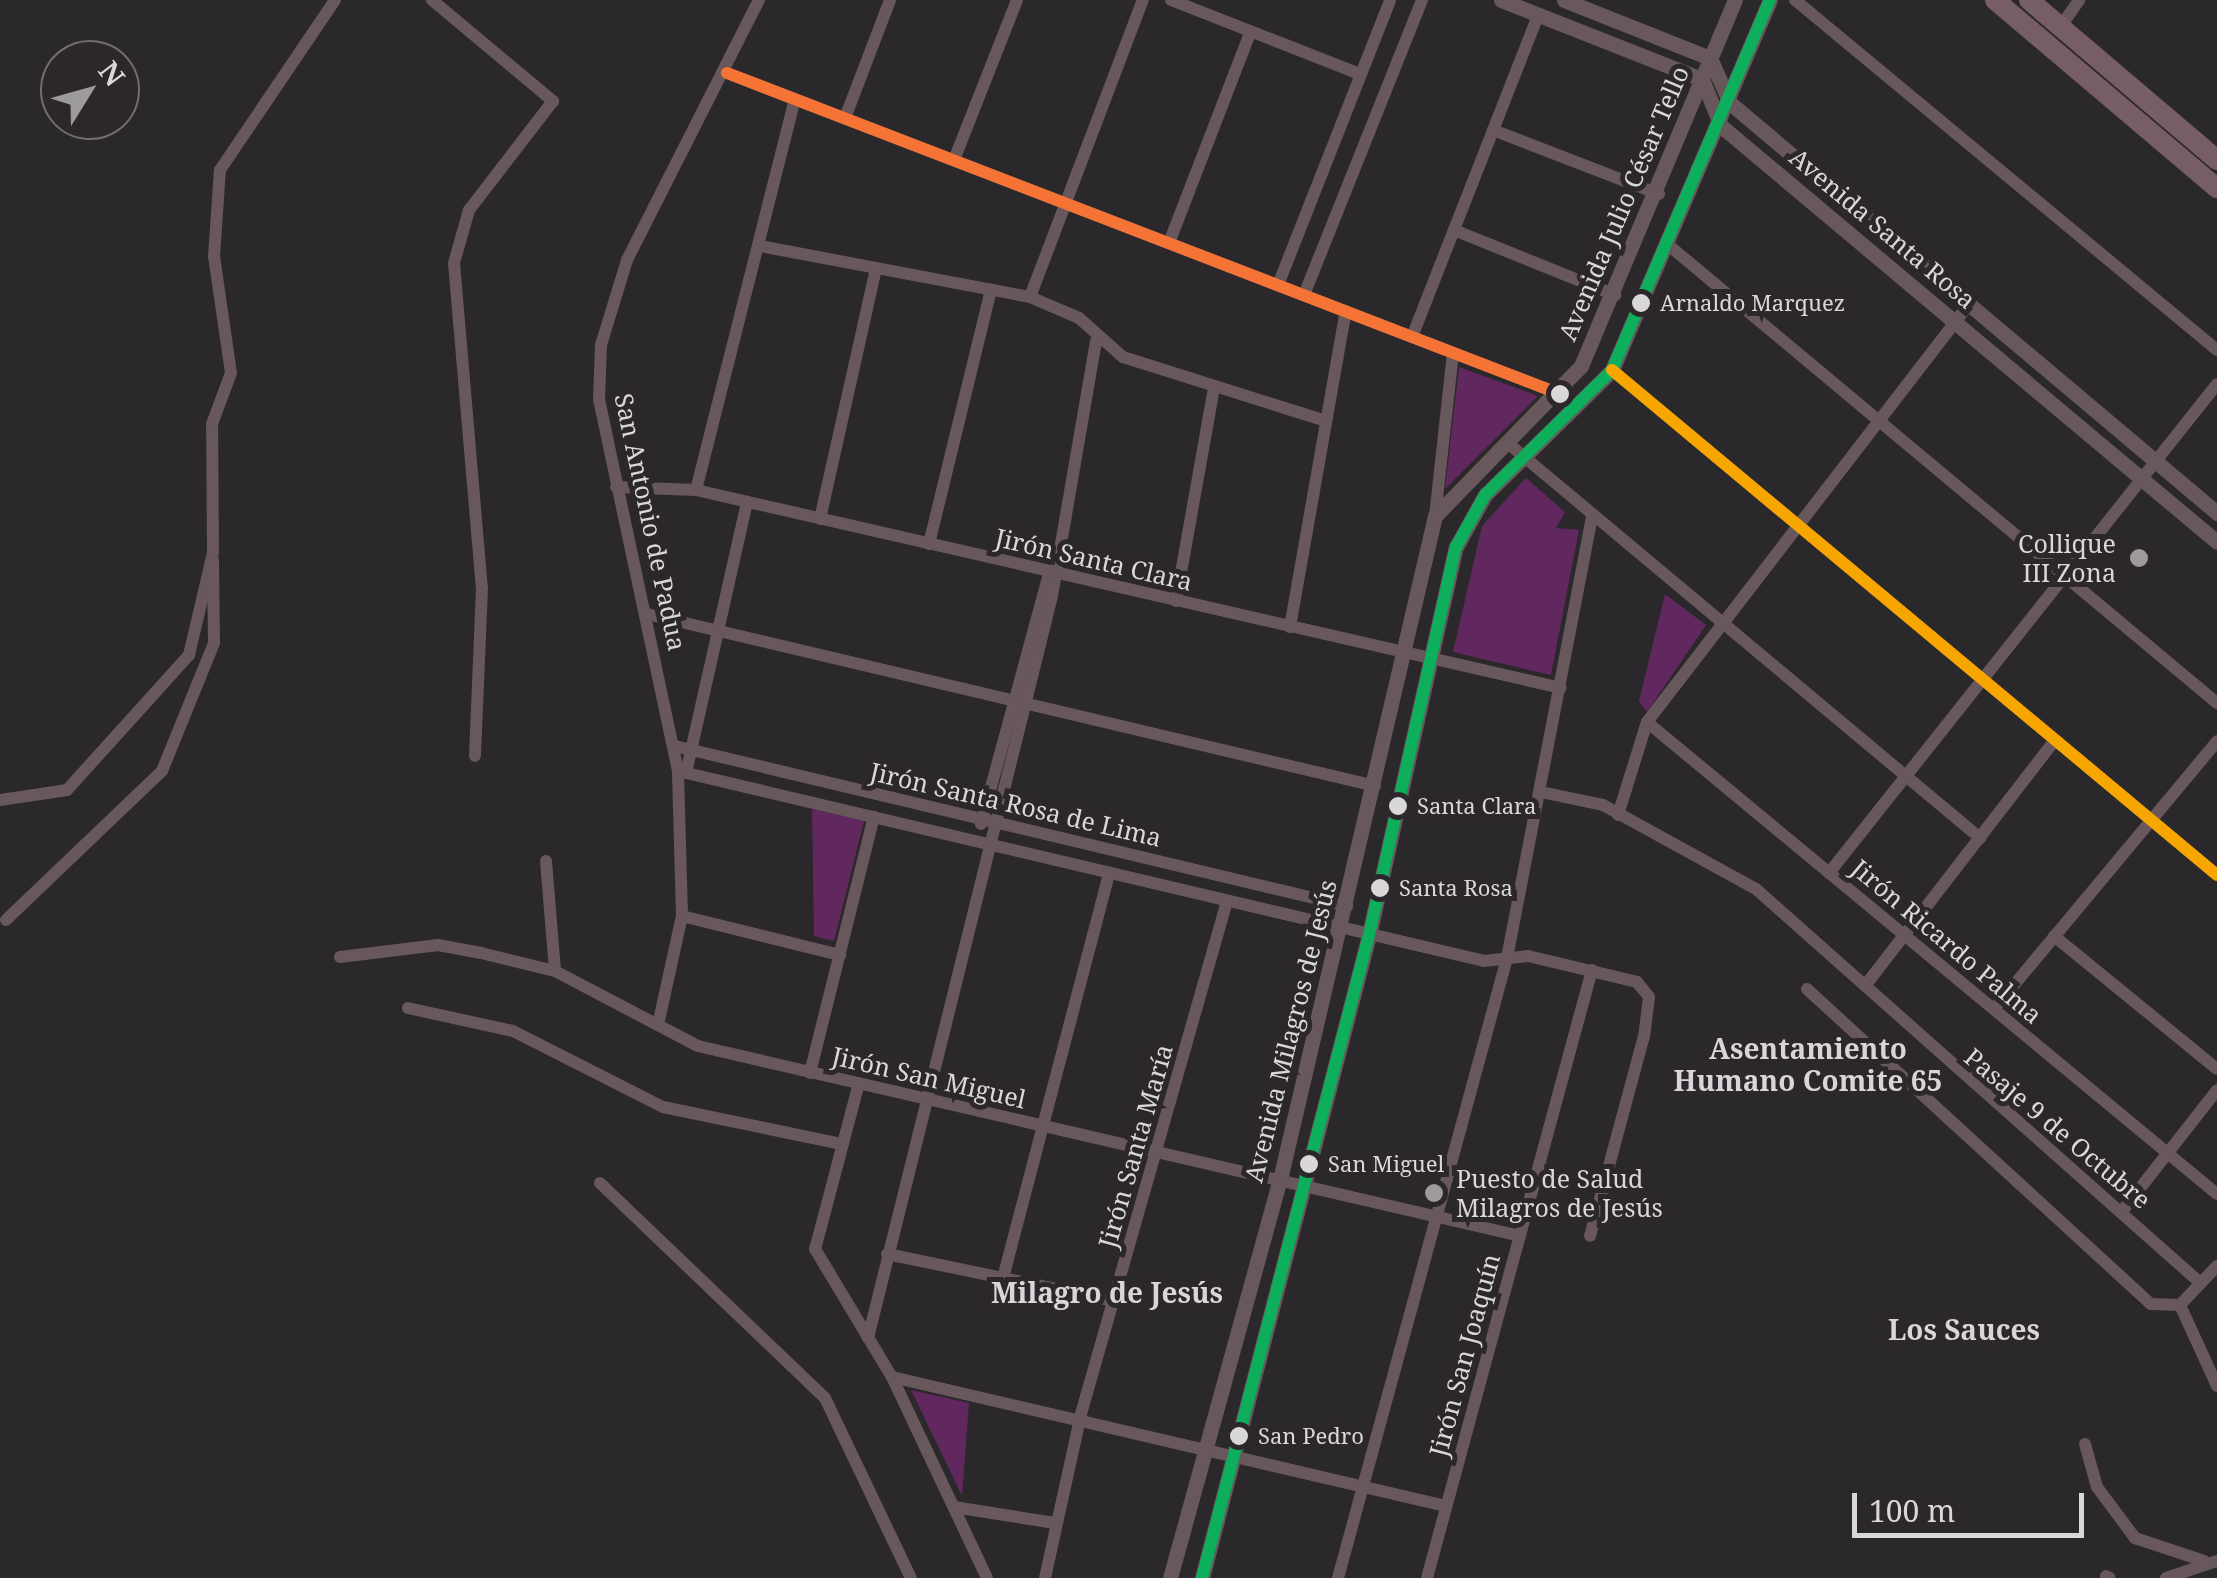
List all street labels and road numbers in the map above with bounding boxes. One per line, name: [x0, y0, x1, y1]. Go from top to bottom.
street label: Avenida Julio César Tello: [1552, 61, 1694, 345]
street label: Avenida Santa Rosa: [1784, 142, 1982, 314]
street label: San Antonio de Padua: [609, 391, 693, 653]
street label: Jirón Santa Clara: [992, 522, 1196, 596]
street label: Jirón Santa Rosa de Lima: [867, 756, 1165, 852]
street label: Jirón Ricardo Palma: [1846, 853, 2048, 1029]
street label: Avenida Milagros de Jesús: [1238, 877, 1342, 1185]
street label: Jirón San Miguel: [829, 1040, 1029, 1114]
street label: Jirón Santa María: [1092, 1041, 1178, 1251]
street label: Pasaje 9 de Octubre: [1959, 1041, 2157, 1215]
street label: Jirón San Joaquín: [1422, 1250, 1506, 1460]

